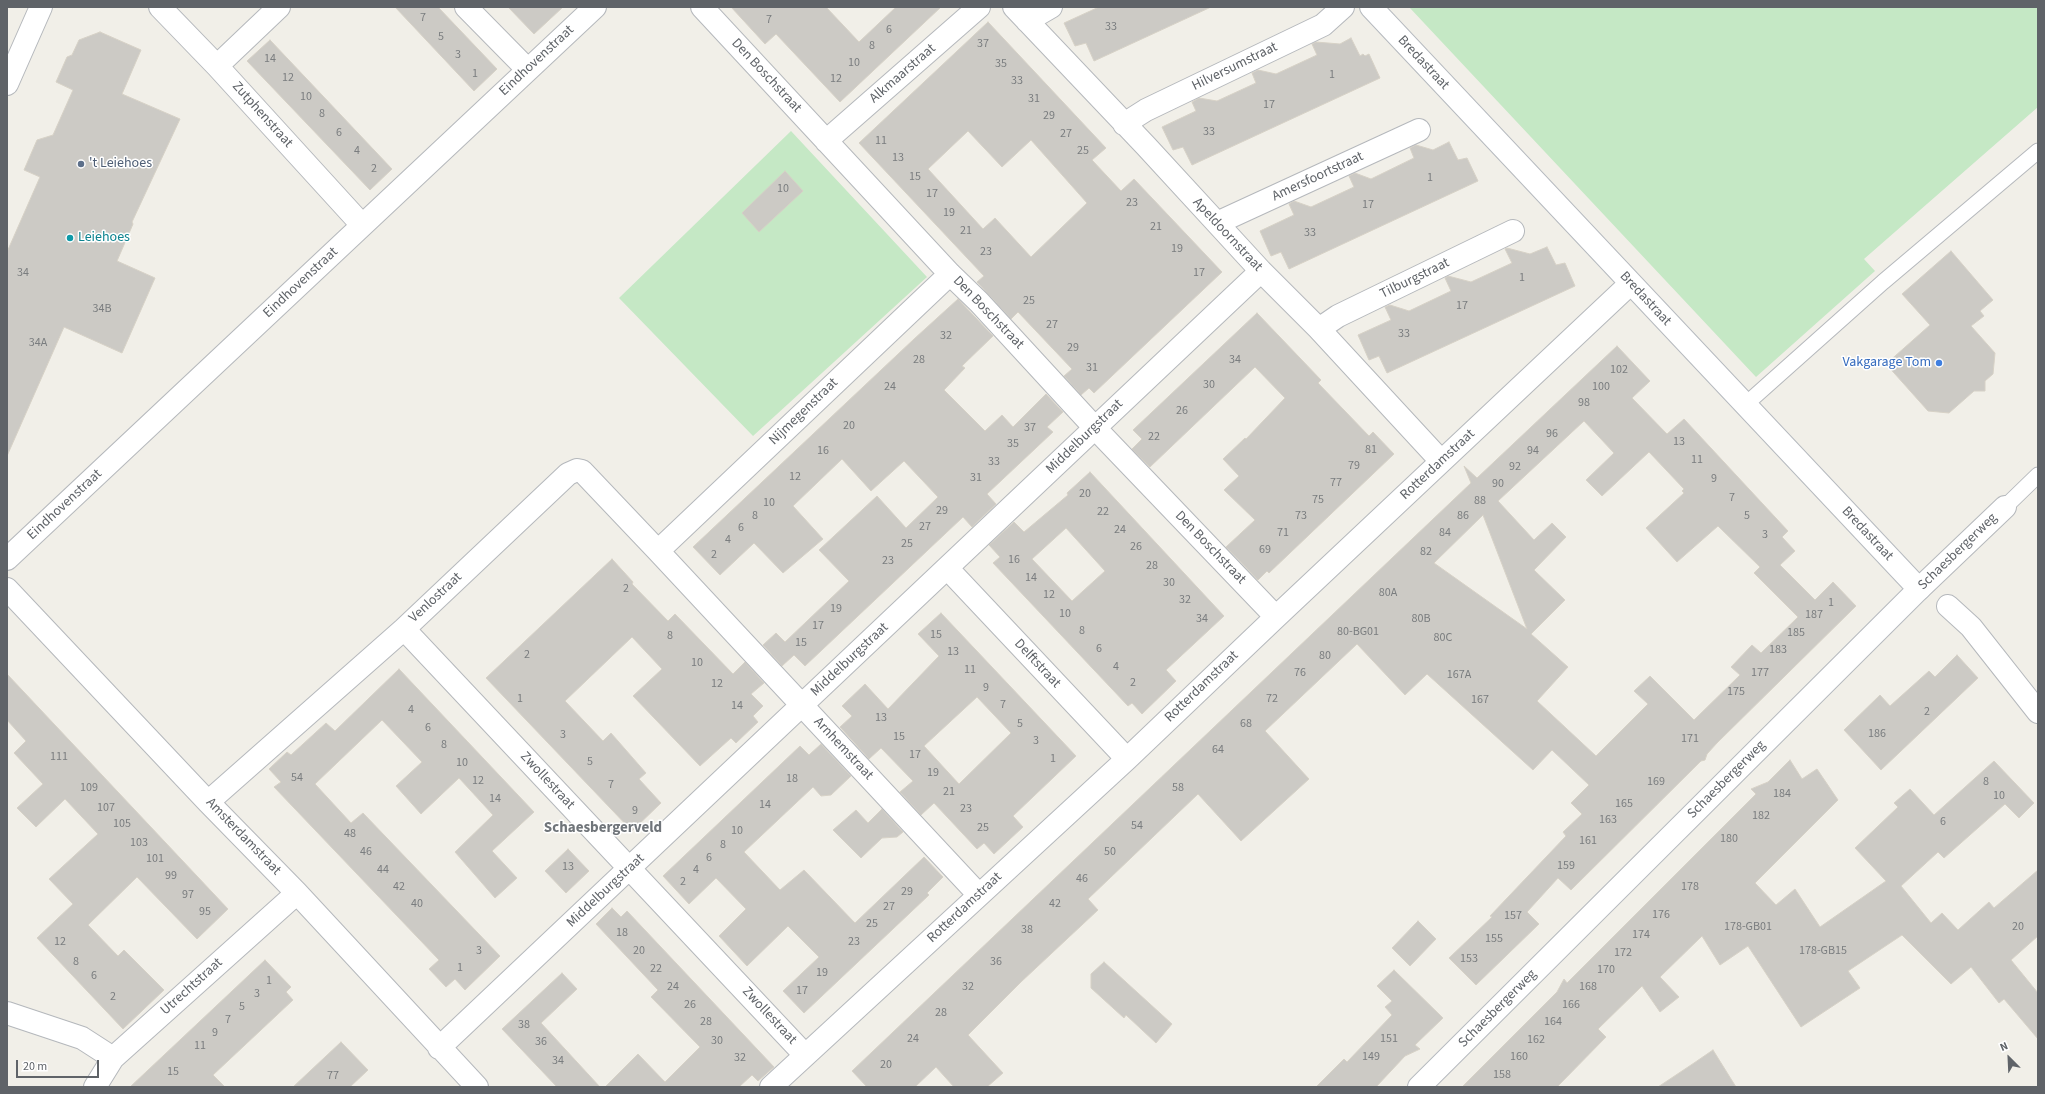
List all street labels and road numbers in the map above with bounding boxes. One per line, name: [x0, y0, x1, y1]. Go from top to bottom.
street label: Eindhovenstraat: [496, 22, 578, 100]
street label: Bredastraat: [1394, 32, 1452, 94]
street label: Den Boschstraat: [727, 35, 805, 117]
street label: Hilversumstraat: [1190, 39, 1280, 95]
street label: Alkmaarstraat: [866, 41, 940, 107]
street label: Zutphenstraat: [228, 79, 296, 151]
street label: Amersfoortstraat: [1270, 148, 1366, 206]
street label: Apeldoornstraat: [1189, 195, 1265, 275]
street label: Eindhovenstraat: [260, 244, 342, 322]
street label: Tilburgstraat: [1378, 255, 1452, 303]
street label: Bredastraat: [1616, 268, 1674, 330]
street label: Den Boschstraat: [949, 273, 1027, 353]
street label: Nijmegenstraat: [766, 375, 842, 449]
street label: Middelburgstraat: [1043, 396, 1127, 478]
street label: Rotterdamstraat: [1397, 426, 1479, 504]
street label: Eindhovenstraat: [24, 466, 106, 544]
street label: Bredastraat: [1838, 503, 1896, 565]
street label: Den Boschstraat: [1171, 508, 1249, 588]
street label: Schaesbergerweg: [1915, 510, 2001, 594]
street label: Venlostraat: [406, 569, 466, 627]
street label: Middelburgstraat: [808, 620, 892, 700]
street label: Delftstraat: [1010, 636, 1064, 692]
street label: Rotterdamstraat: [1162, 648, 1242, 726]
street label: Arnhemstraat: [810, 714, 876, 784]
street label: Schaesbergerweg: [1684, 737, 1770, 823]
street label: Zwollestraat: [516, 749, 578, 813]
street label: Amsterdamstraat: [202, 795, 284, 879]
street label: Middelburgstraat: [564, 851, 648, 931]
street label: Rotterdamstraat: [924, 869, 1006, 947]
street label: Utrechtstraat: [158, 955, 226, 1019]
street label: Schaesbergerweg: [1455, 966, 1541, 1052]
street label: Zwollestraat: [738, 984, 800, 1048]

